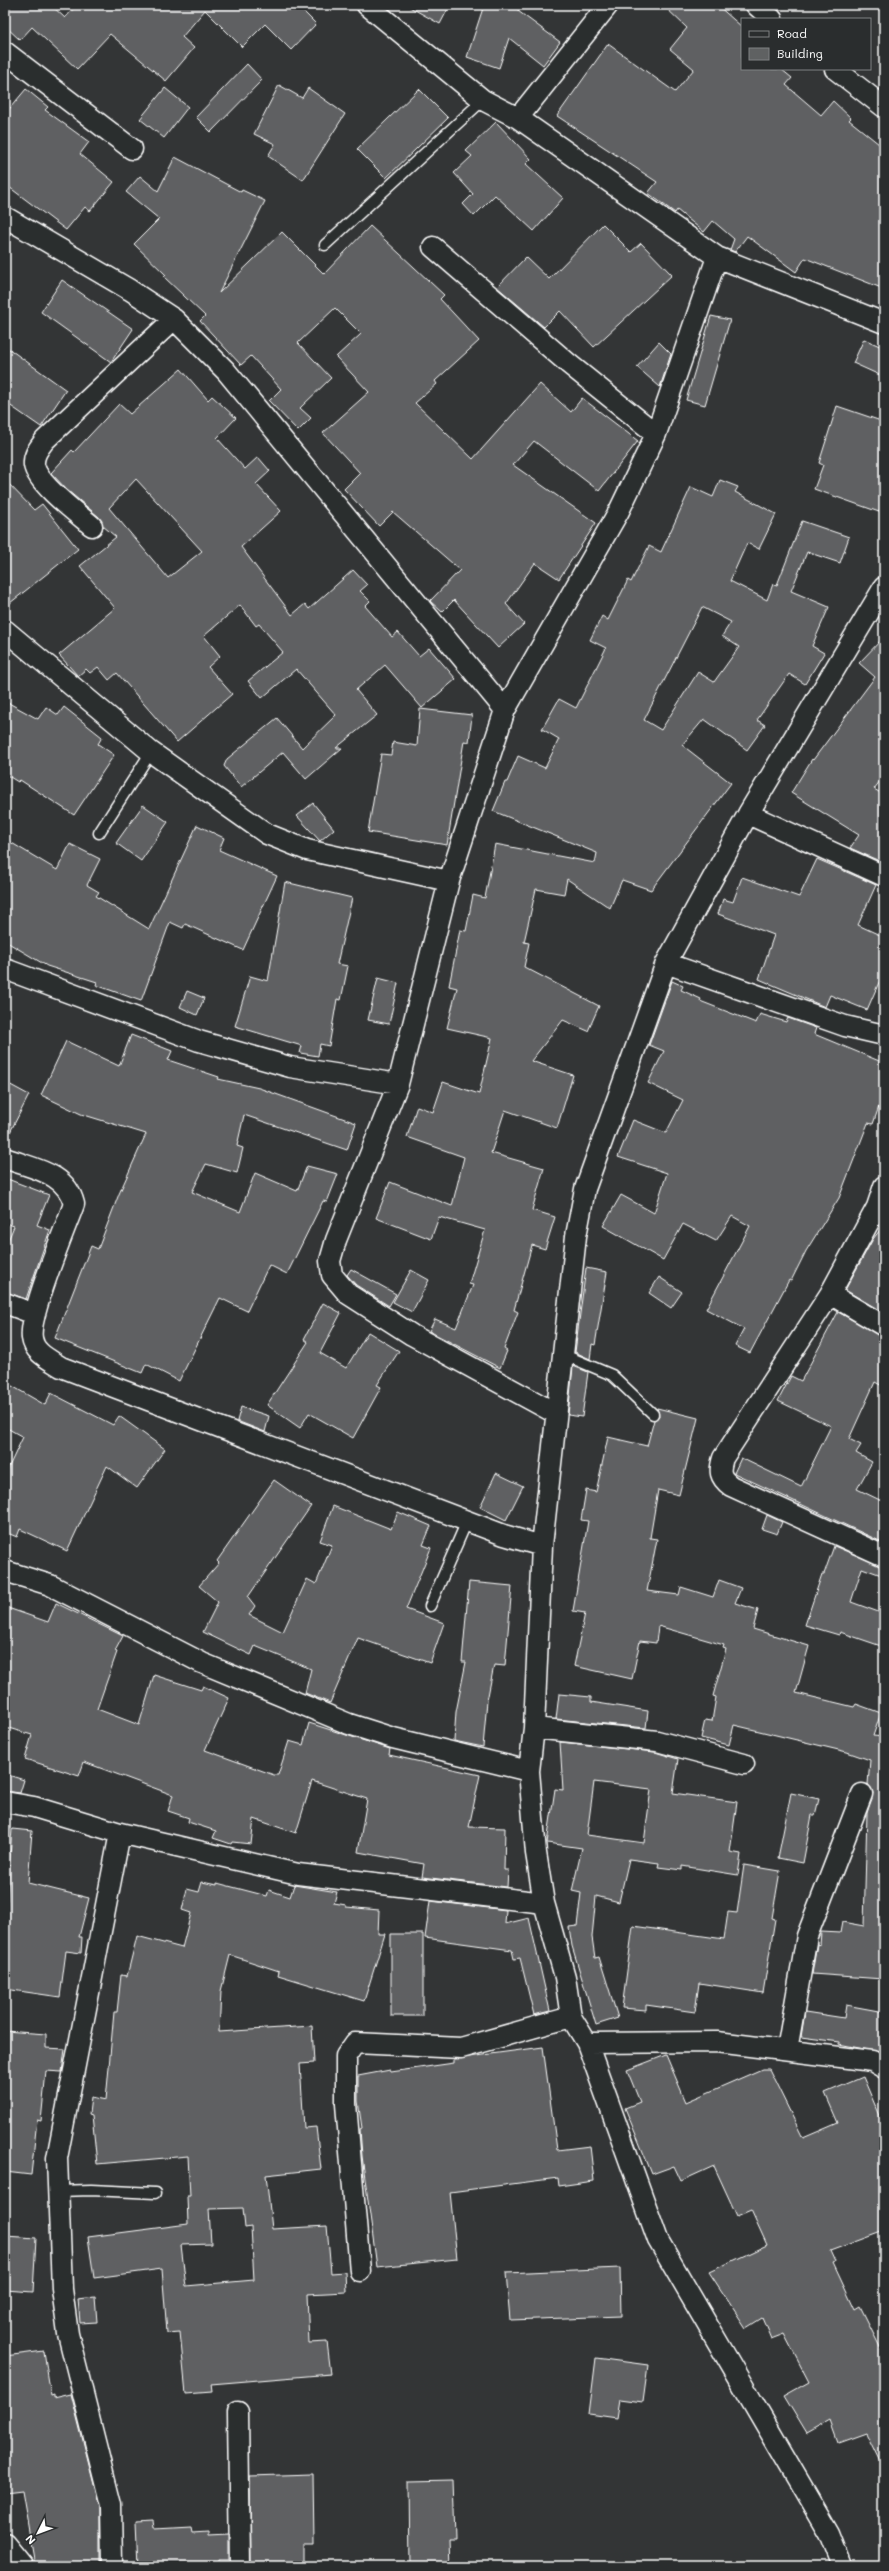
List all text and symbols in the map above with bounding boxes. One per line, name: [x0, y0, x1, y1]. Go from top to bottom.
legend: [741, 18, 871, 70]
text: Road: [777, 25, 807, 41]
text: Building: [777, 45, 823, 61]
north arrow: [18, 2513, 58, 2553]
text: N: [22, 2532, 39, 2548]

